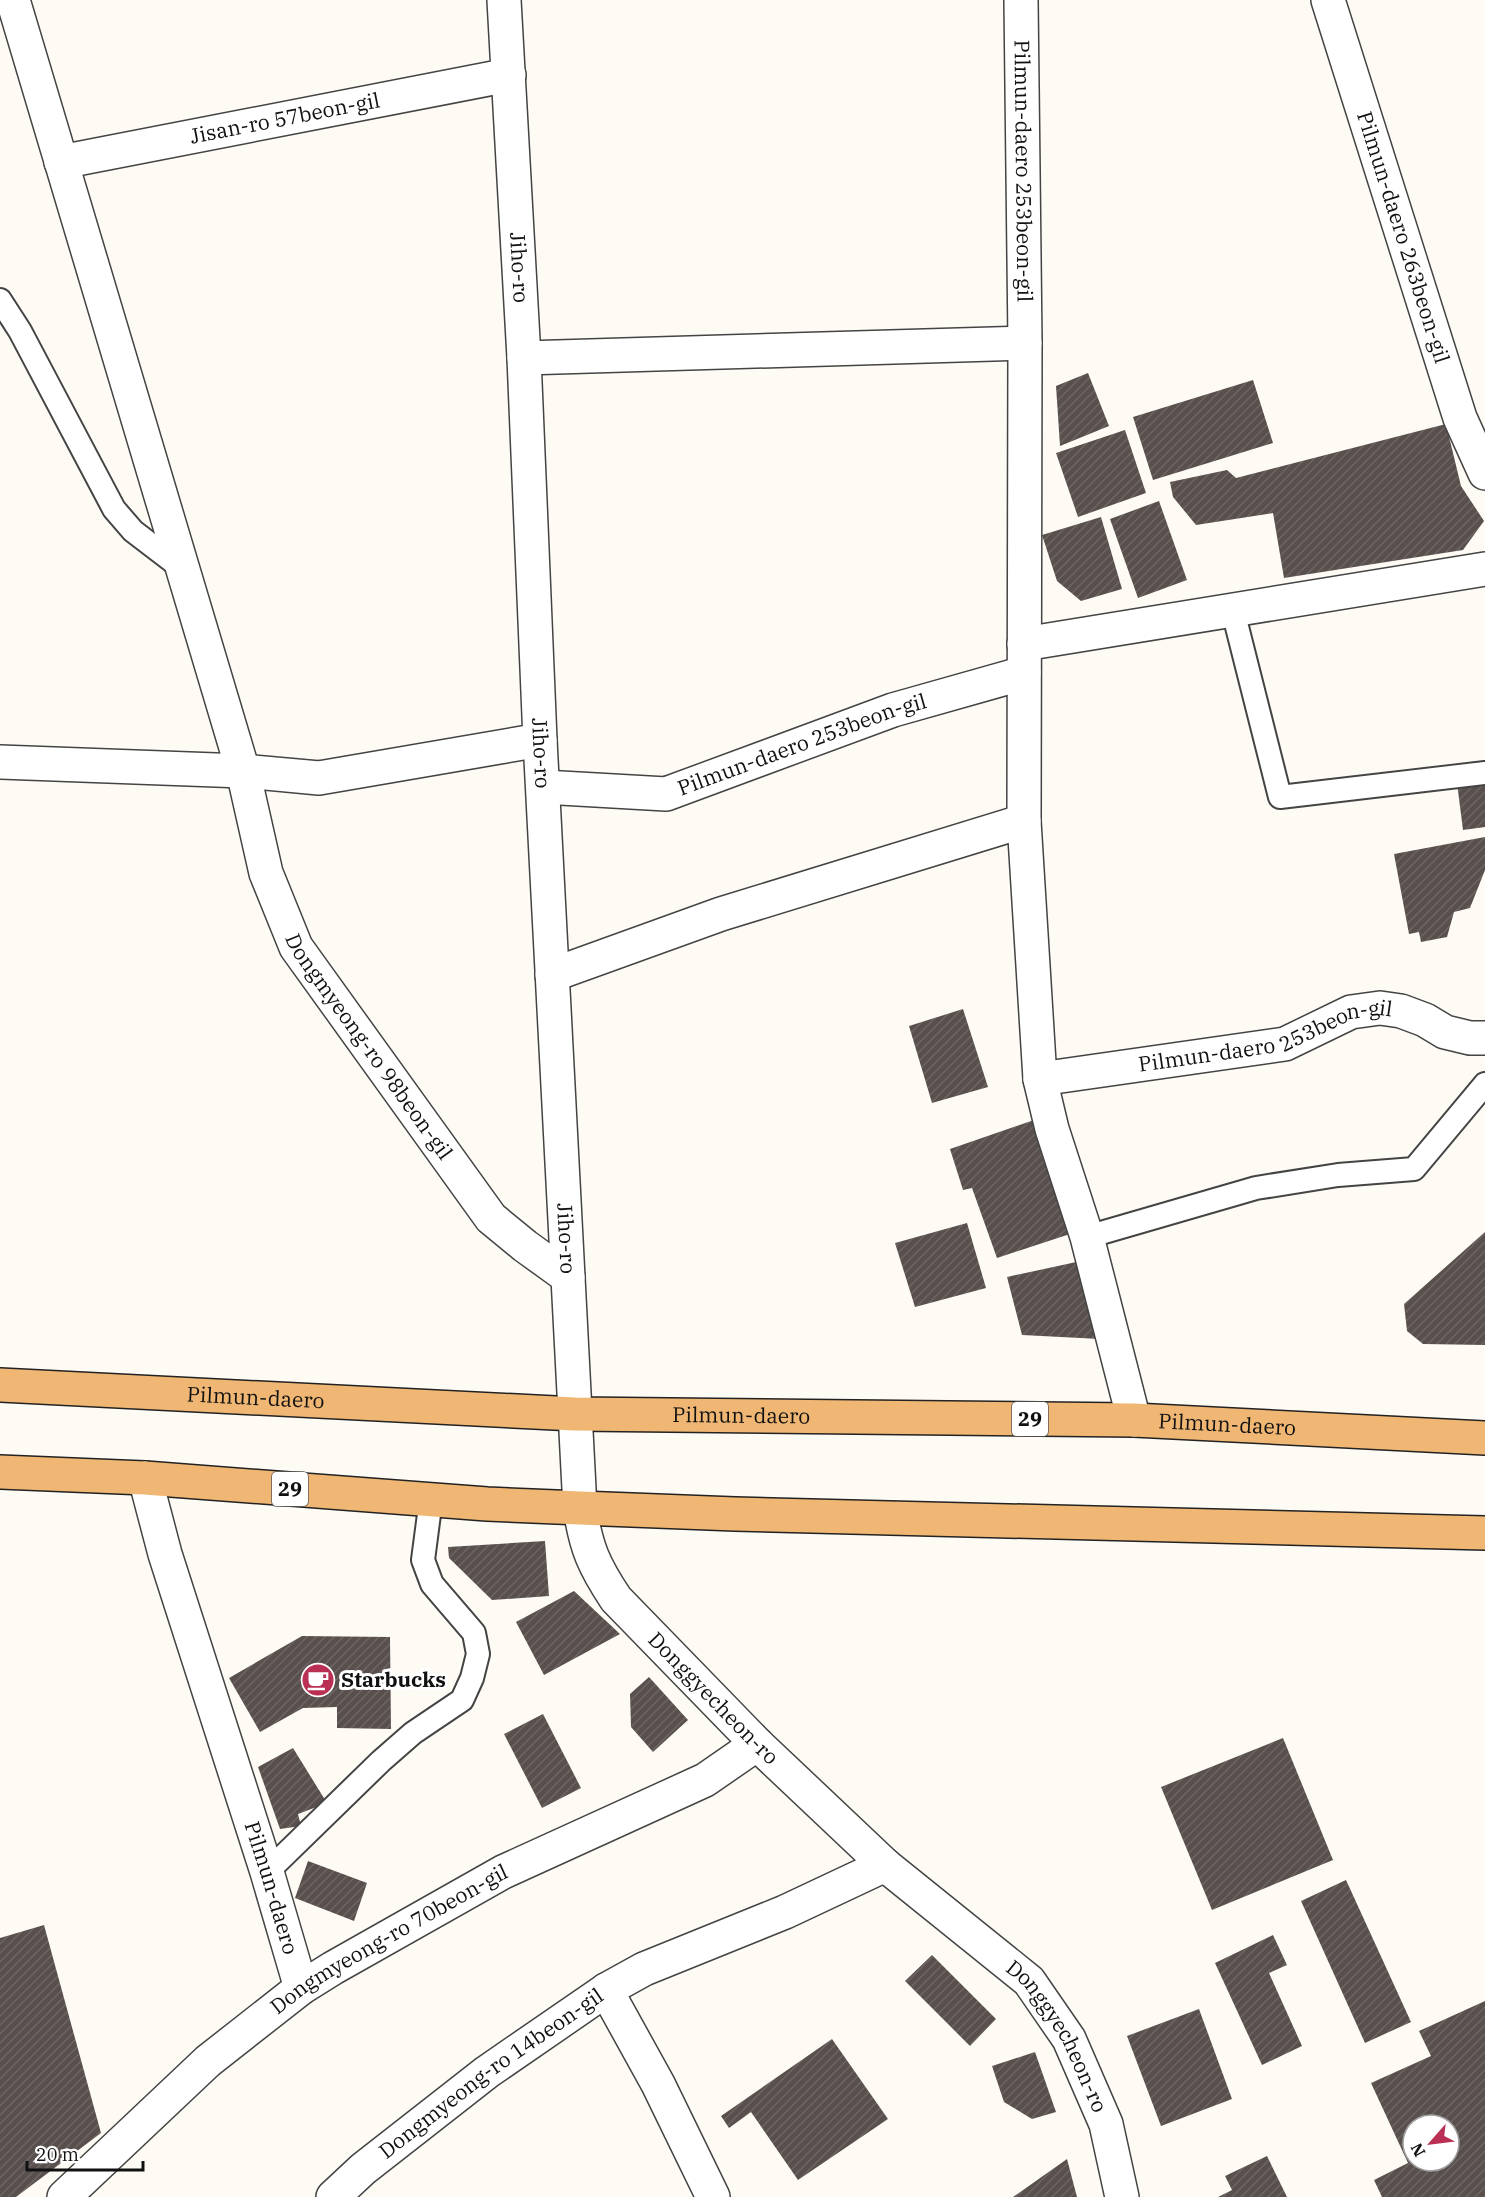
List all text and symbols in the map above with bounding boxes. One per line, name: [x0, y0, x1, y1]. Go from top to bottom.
street label: Pilmun-daero 253beon-gil: [1008, 39, 1040, 303]
street label: Jisan-ro 57beon-gil: [187, 85, 382, 150]
street label: Pilmun-daero 263beon-gil: [1351, 108, 1457, 367]
street label: Jiho-ro: [504, 231, 536, 304]
street label: Pilmun-daero 253beon-gil: [673, 686, 929, 802]
street label: Jiho-ro: [526, 717, 558, 789]
street label: Dongmyeong-ro 98beon-gil: [279, 929, 459, 1165]
street label: Pilmun-daero 253beon-gil: [1137, 993, 1394, 1078]
street label: Jiho-ro: [551, 1202, 583, 1275]
street label: Pilmun-daero: [186, 1379, 325, 1414]
street label: Pilmun-daero: [672, 1400, 810, 1430]
road number: 29: [1012, 1402, 1048, 1436]
street label: Pilmun-daero: [1158, 1406, 1297, 1441]
road number: 29: [272, 1472, 308, 1506]
street label: Donggyecheon-ro: [642, 1625, 785, 1770]
cafe icon: Starbucks: [300, 1662, 336, 1698]
place label: Starbucks: [341, 1665, 446, 1693]
street label: Pilmun-daero: [239, 1817, 305, 1958]
street label: Dongmyeong-ro 70beon-gil: [264, 1857, 512, 2020]
street label: Donggyecheon-ro: [1001, 1953, 1114, 2117]
street label: Dongmyeong-ro 14beon-gil: [373, 1981, 608, 2164]
north arrow: [1401, 2113, 1461, 2173]
scale bar: [27, 2134, 142, 2172]
text: N: [1406, 2140, 1430, 2160]
text: 20 m: [36, 2143, 79, 2166]

